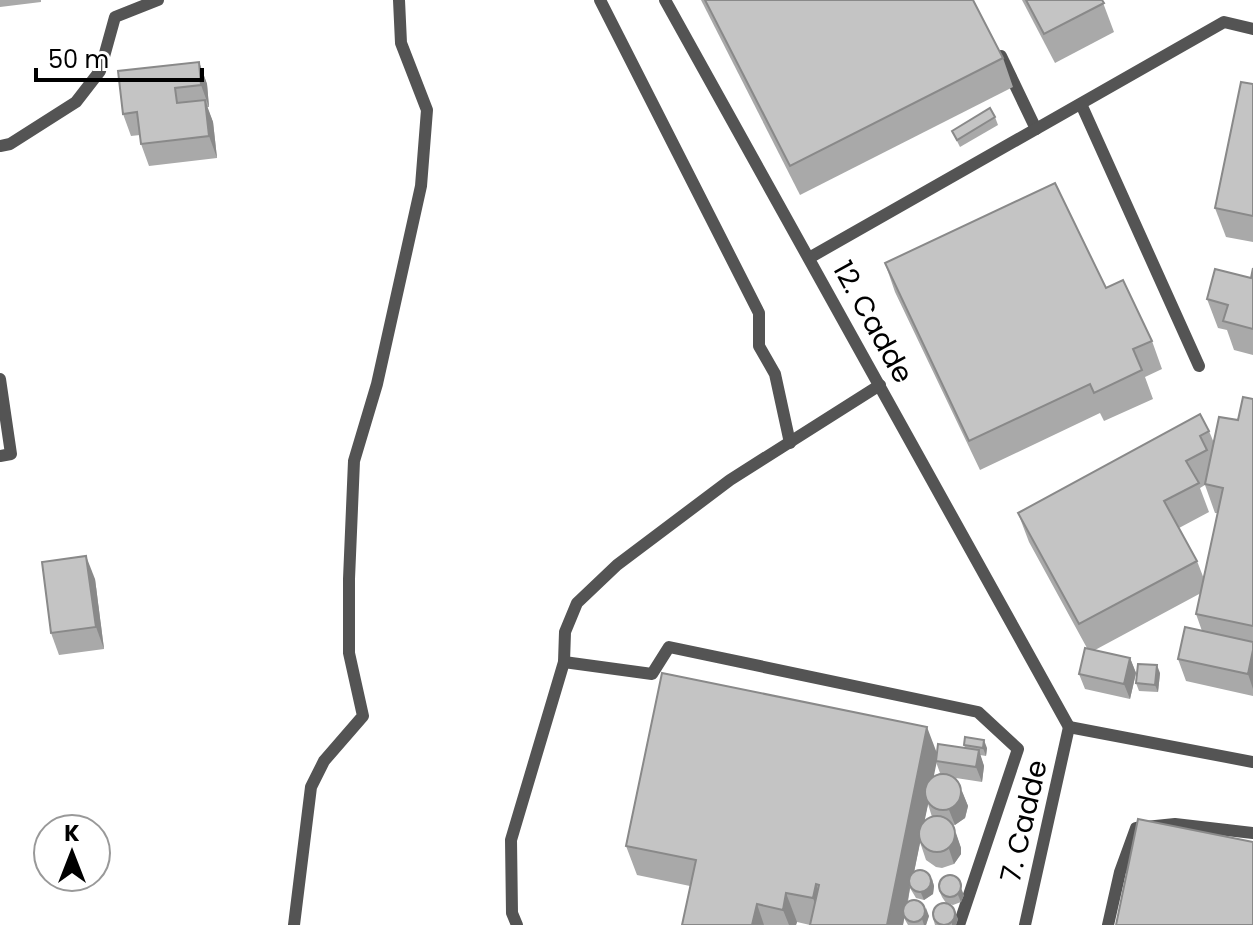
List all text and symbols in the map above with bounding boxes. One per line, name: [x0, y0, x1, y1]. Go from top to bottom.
scale bar: [36, 32, 202, 82]
text: 50 m: [48, 43, 109, 76]
street label: 12. Cadde: [823, 254, 923, 390]
street label: 7. Cadde: [991, 756, 1057, 886]
north arrow: [32, 813, 112, 893]
text: K: [64, 818, 80, 849]

